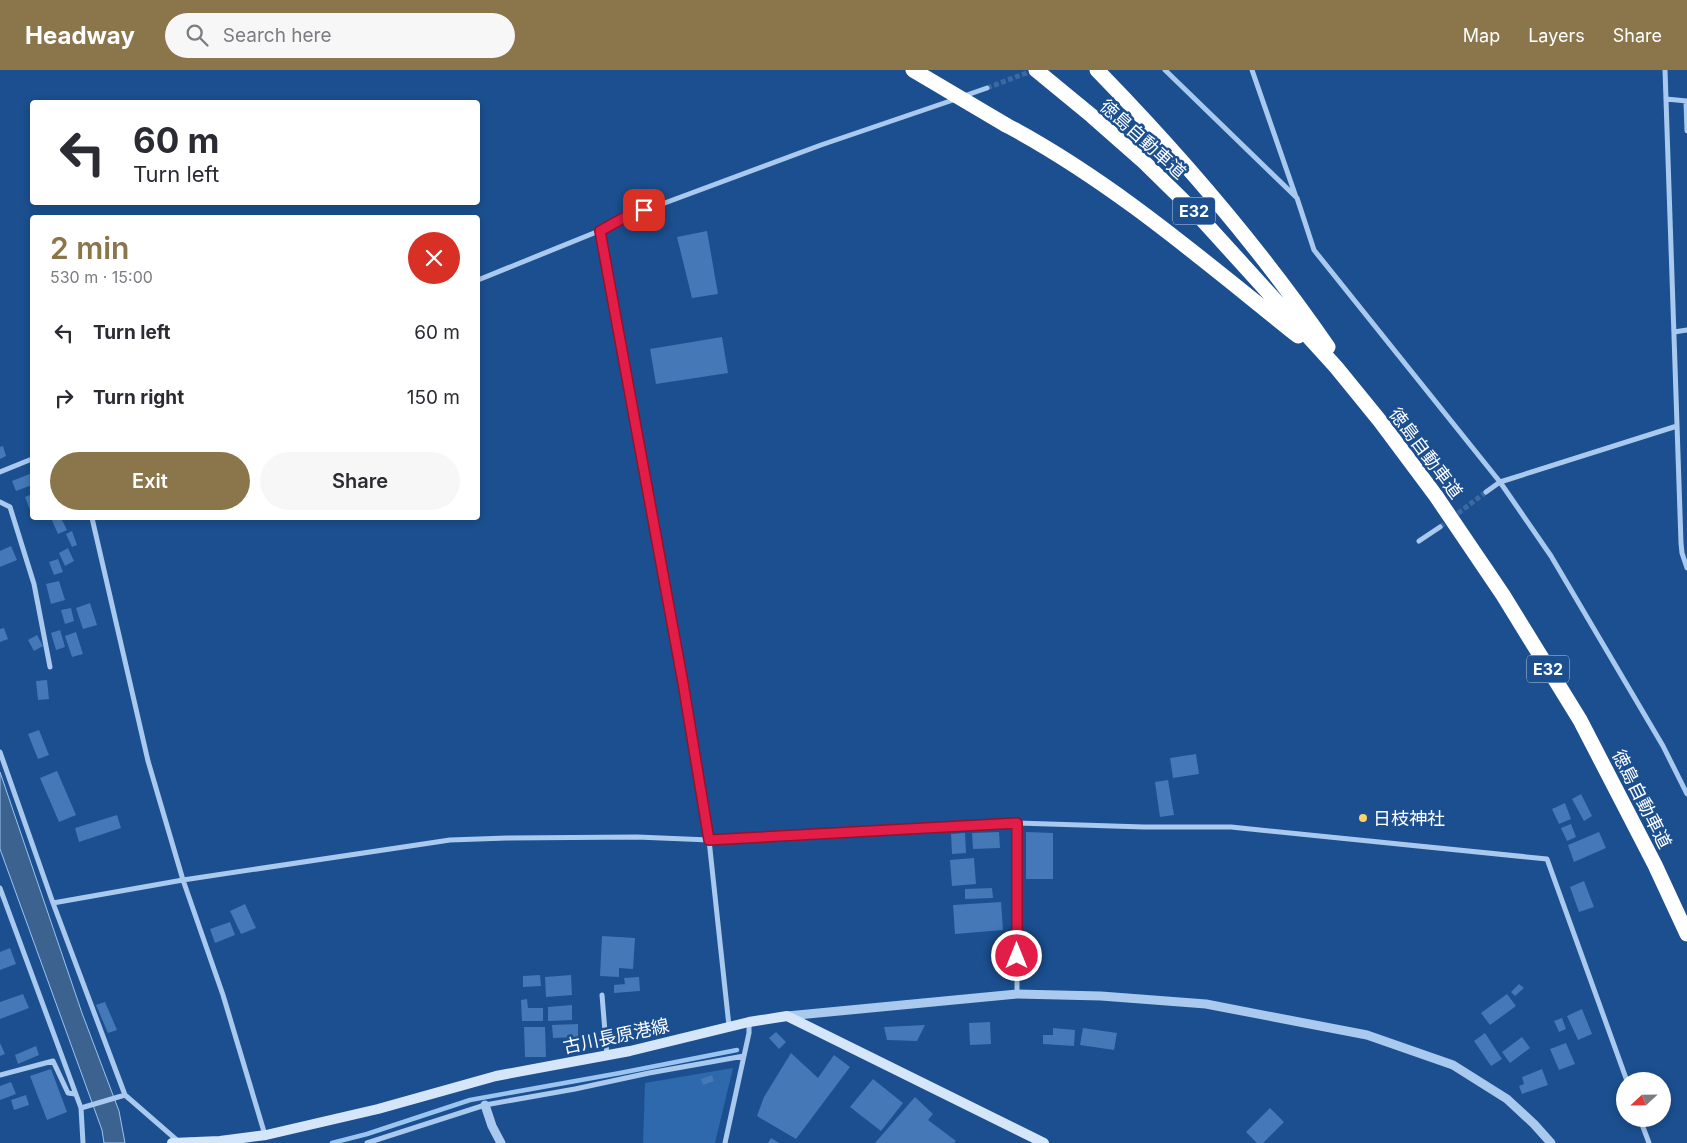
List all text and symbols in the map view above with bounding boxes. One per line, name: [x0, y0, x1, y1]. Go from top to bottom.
search box: [165, 13, 515, 58]
text: Headway: [25, 21, 135, 50]
icon: search: [183, 21, 211, 49]
text: Search here: [223, 24, 331, 47]
text: Map: [1463, 25, 1500, 46]
text: Layers: [1528, 25, 1585, 46]
text: Share: [1613, 25, 1662, 46]
street label: 徳島自動車道: [1096, 95, 1190, 183]
text: 60 m: [133, 119, 220, 161]
icon: left: [50, 120, 115, 185]
text: Turn left: [133, 161, 219, 187]
pin: [623, 189, 665, 231]
icon: arrive: [630, 196, 658, 224]
road number: E32: [1173, 198, 1215, 224]
text: 2 min: [50, 230, 129, 266]
button: close: [408, 232, 460, 284]
text: 530 m · 15:00: [50, 267, 153, 287]
icon: left: [50, 319, 78, 347]
text: Turn left: [93, 321, 171, 344]
text: 60 m: [414, 321, 460, 344]
icon: right: [50, 384, 78, 412]
text: Turn right: [93, 386, 184, 409]
text: 150 m: [407, 386, 460, 409]
street label: 徳島自動車道: [1385, 404, 1467, 502]
button: Exit: [50, 452, 250, 510]
button: Share: [260, 452, 460, 510]
road number: E32: [1527, 656, 1569, 682]
street label: 徳島自動車道: [1608, 746, 1676, 852]
place label: 日枝神社: [1373, 808, 1445, 829]
marker: 日枝神社: [1357, 812, 1369, 824]
position arrow: [990, 929, 1042, 981]
street label: 古川長原港線: [561, 1015, 671, 1057]
north arrow: [1616, 1072, 1671, 1128]
map controls: [1616, 1072, 1671, 1127]

